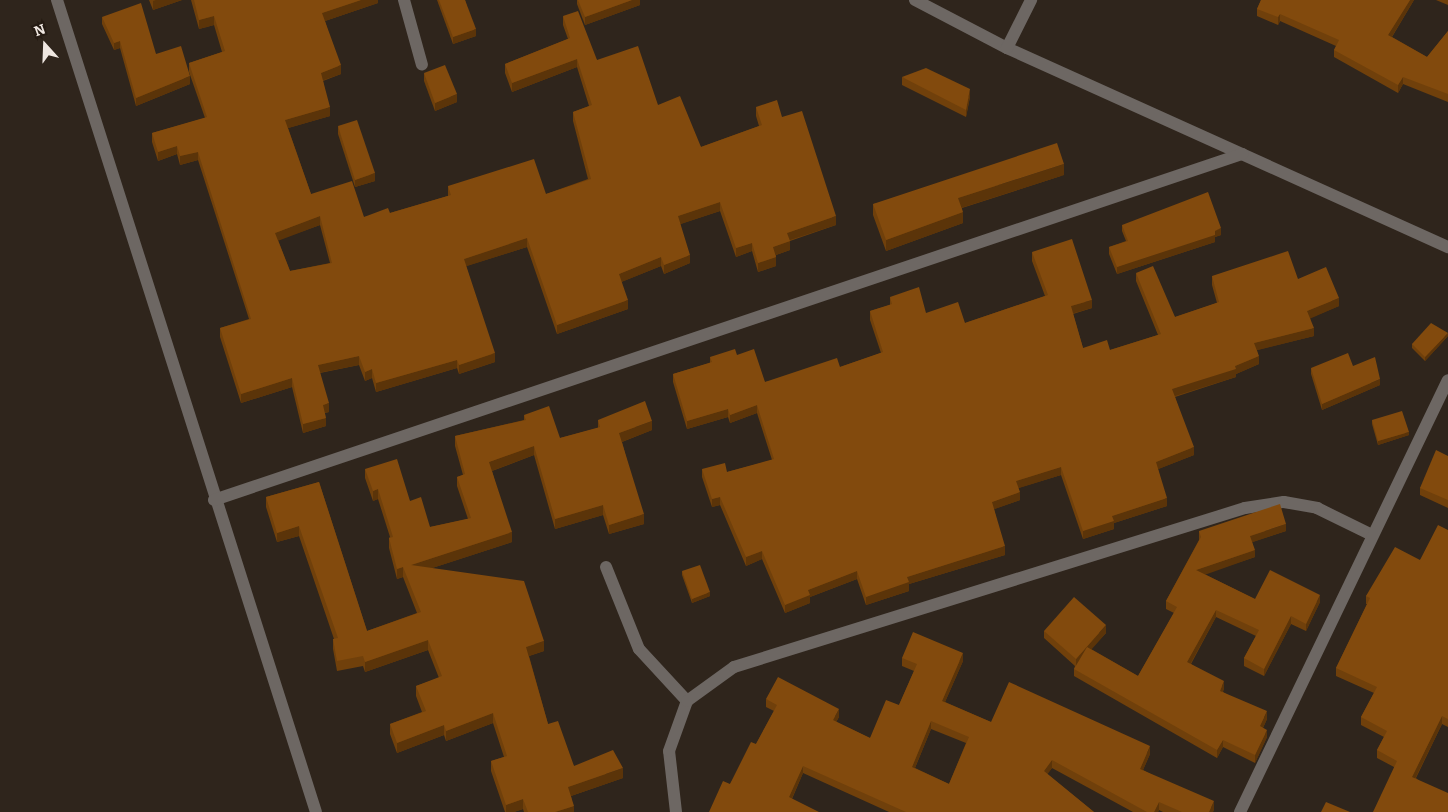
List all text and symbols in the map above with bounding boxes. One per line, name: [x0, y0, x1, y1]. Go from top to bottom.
north arrow: [20, 20, 70, 70]
text: N: [32, 21, 48, 40]

